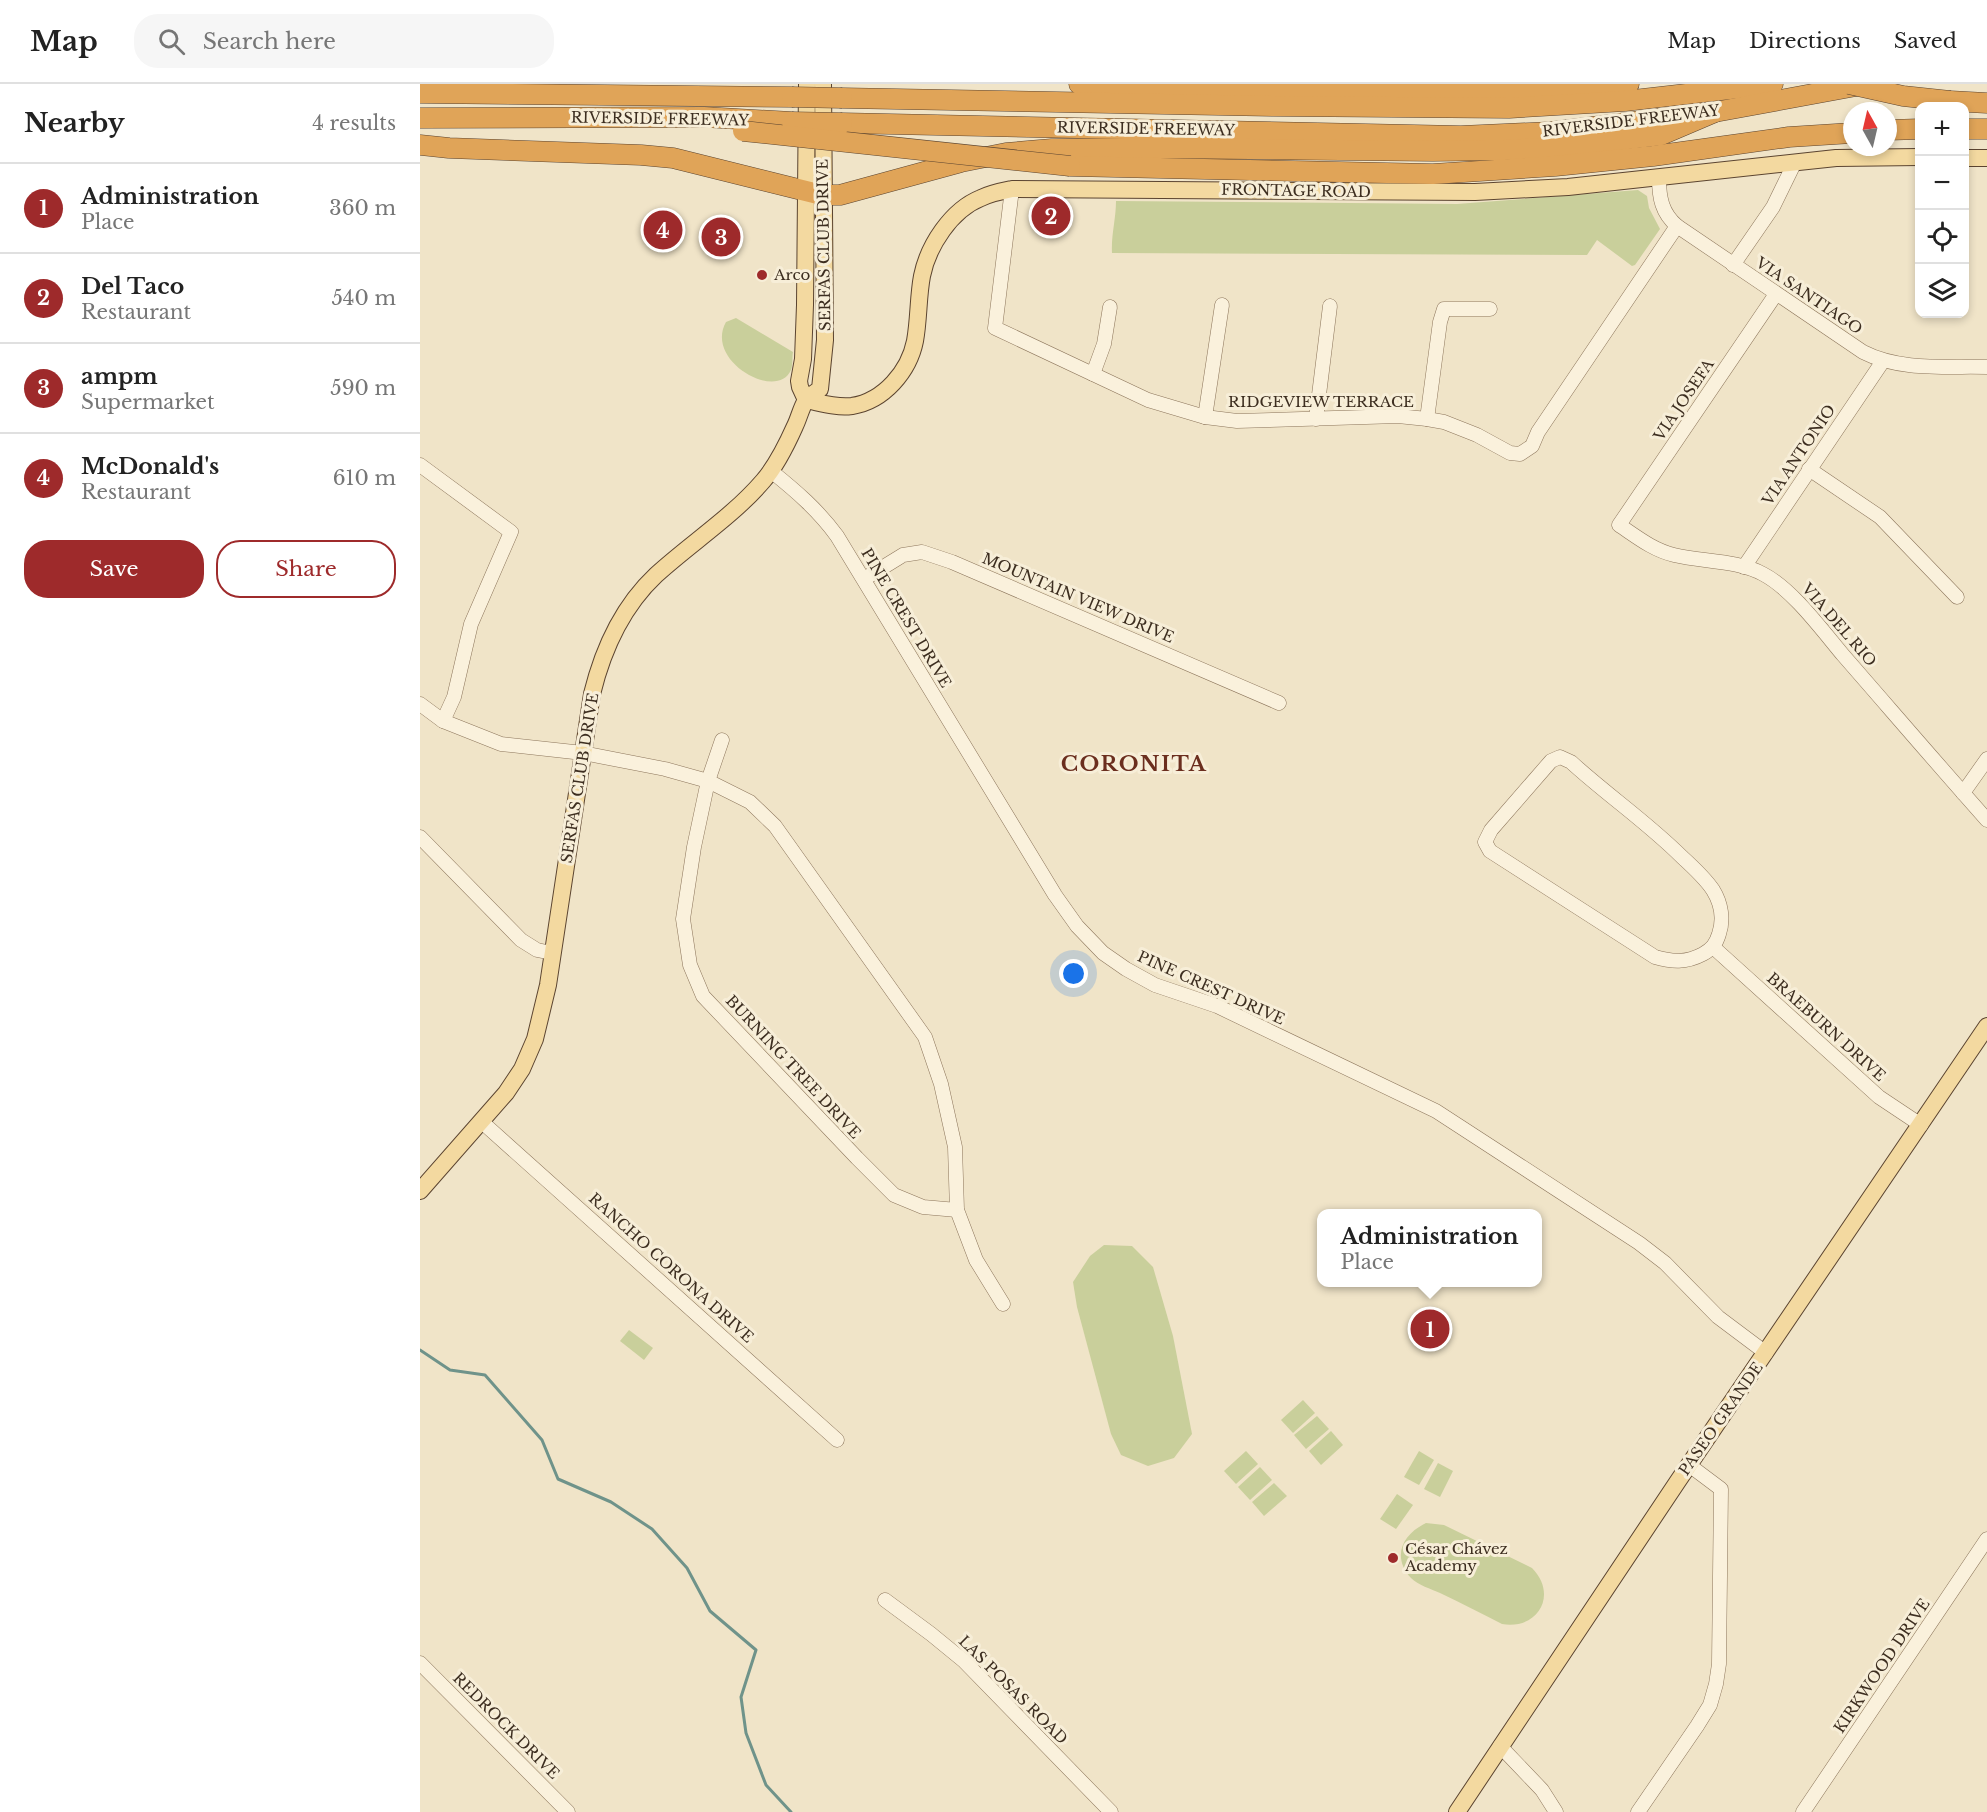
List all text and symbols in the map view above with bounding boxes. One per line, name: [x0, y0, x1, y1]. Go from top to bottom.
search box: [134, 14, 554, 68]
text: Map: [30, 24, 98, 59]
icon: search: [155, 25, 188, 58]
text: Search here: [203, 28, 336, 55]
text: Map: [1667, 28, 1716, 54]
text: Directions: [1749, 28, 1861, 54]
text: Saved: [1894, 28, 1957, 54]
street label: RIVERSIDE FREEWAY: [1541, 100, 1722, 141]
north arrow: [1843, 102, 1897, 156]
map controls: [1915, 102, 1969, 318]
button: +: [1915, 102, 1969, 156]
text: Nearby: [24, 107, 125, 139]
street label: RIVERSIDE FREEWAY: [571, 107, 750, 130]
text: 4 results: [312, 111, 396, 135]
street label: RIVERSIDE FREEWAY: [1057, 117, 1236, 140]
button: −: [1915, 156, 1969, 210]
street label: SERFAS CLUB DRIVE: [812, 159, 835, 331]
street label: FRONTAGE ROAD: [1221, 180, 1371, 201]
text: Administration: [81, 183, 259, 210]
pin: 2: [1032, 194, 1070, 238]
text: 1: [39, 196, 48, 220]
text: 360 m: [329, 196, 396, 220]
pin: 4: [644, 208, 682, 252]
text: Place: [81, 210, 135, 234]
button: locate: [1915, 210, 1969, 264]
pin: 3: [702, 214, 740, 260]
street label: VIA SANTIAGO: [1751, 252, 1866, 338]
button: layers: [1915, 264, 1969, 318]
place label: Arco: [773, 265, 811, 284]
marker: Arco: [755, 268, 769, 282]
text: Del Taco: [81, 273, 184, 300]
text: 2: [37, 286, 50, 310]
text: 540 m: [331, 286, 396, 310]
text: Restaurant: [81, 300, 191, 324]
street label: VIA JOSEFA: [1649, 355, 1718, 445]
text: ampm: [81, 363, 158, 390]
text: 3: [37, 376, 50, 400]
text: 590 m: [330, 376, 396, 400]
text: Supermarket: [81, 390, 215, 414]
street label: RIDGEVIEW TERRACE: [1228, 392, 1414, 411]
street label: VIA ANTONIO: [1757, 401, 1839, 510]
text: McDonald's: [81, 453, 219, 480]
text: 4: [37, 466, 50, 490]
text: 610 m: [333, 466, 396, 490]
text: Restaurant: [81, 480, 191, 504]
button: Save: [24, 540, 204, 598]
button: Share: [216, 540, 396, 598]
street label: PINE CREST DRIVE: [857, 545, 956, 691]
street label: MOUNTAIN VIEW DRIVE: [979, 548, 1177, 647]
street label: VIA DEL RIO: [1797, 578, 1881, 670]
street label: SERFAS CLUB DRIVE: [557, 691, 602, 864]
district label: CORONITA: [1061, 751, 1207, 777]
street label: PINE CREST DRIVE: [1135, 946, 1288, 1029]
your location: [1059, 959, 1088, 988]
street label: BRAEBURN DRIVE: [1763, 968, 1890, 1085]
street label: BURNING TREE DRIVE: [722, 991, 865, 1142]
street label: RANCHO CORONA DRIVE: [585, 1189, 758, 1347]
popup: [1317, 1209, 1542, 1287]
text: Administration: [1340, 1223, 1519, 1250]
text: Place: [1340, 1250, 1394, 1274]
pin: 1: [1410, 1306, 1450, 1352]
street label: PASEO GRANDE: [1674, 1358, 1767, 1479]
place label: César Chávez Academy: [1404, 1539, 1508, 1575]
marker: César Chávez Academy: [1386, 1551, 1400, 1565]
street label: KIRKWOOD DRIVE: [1829, 1595, 1934, 1737]
street label: LAS POSAS ROAD: [955, 1631, 1072, 1748]
street label: REDROCK DRIVE: [449, 1668, 564, 1783]

